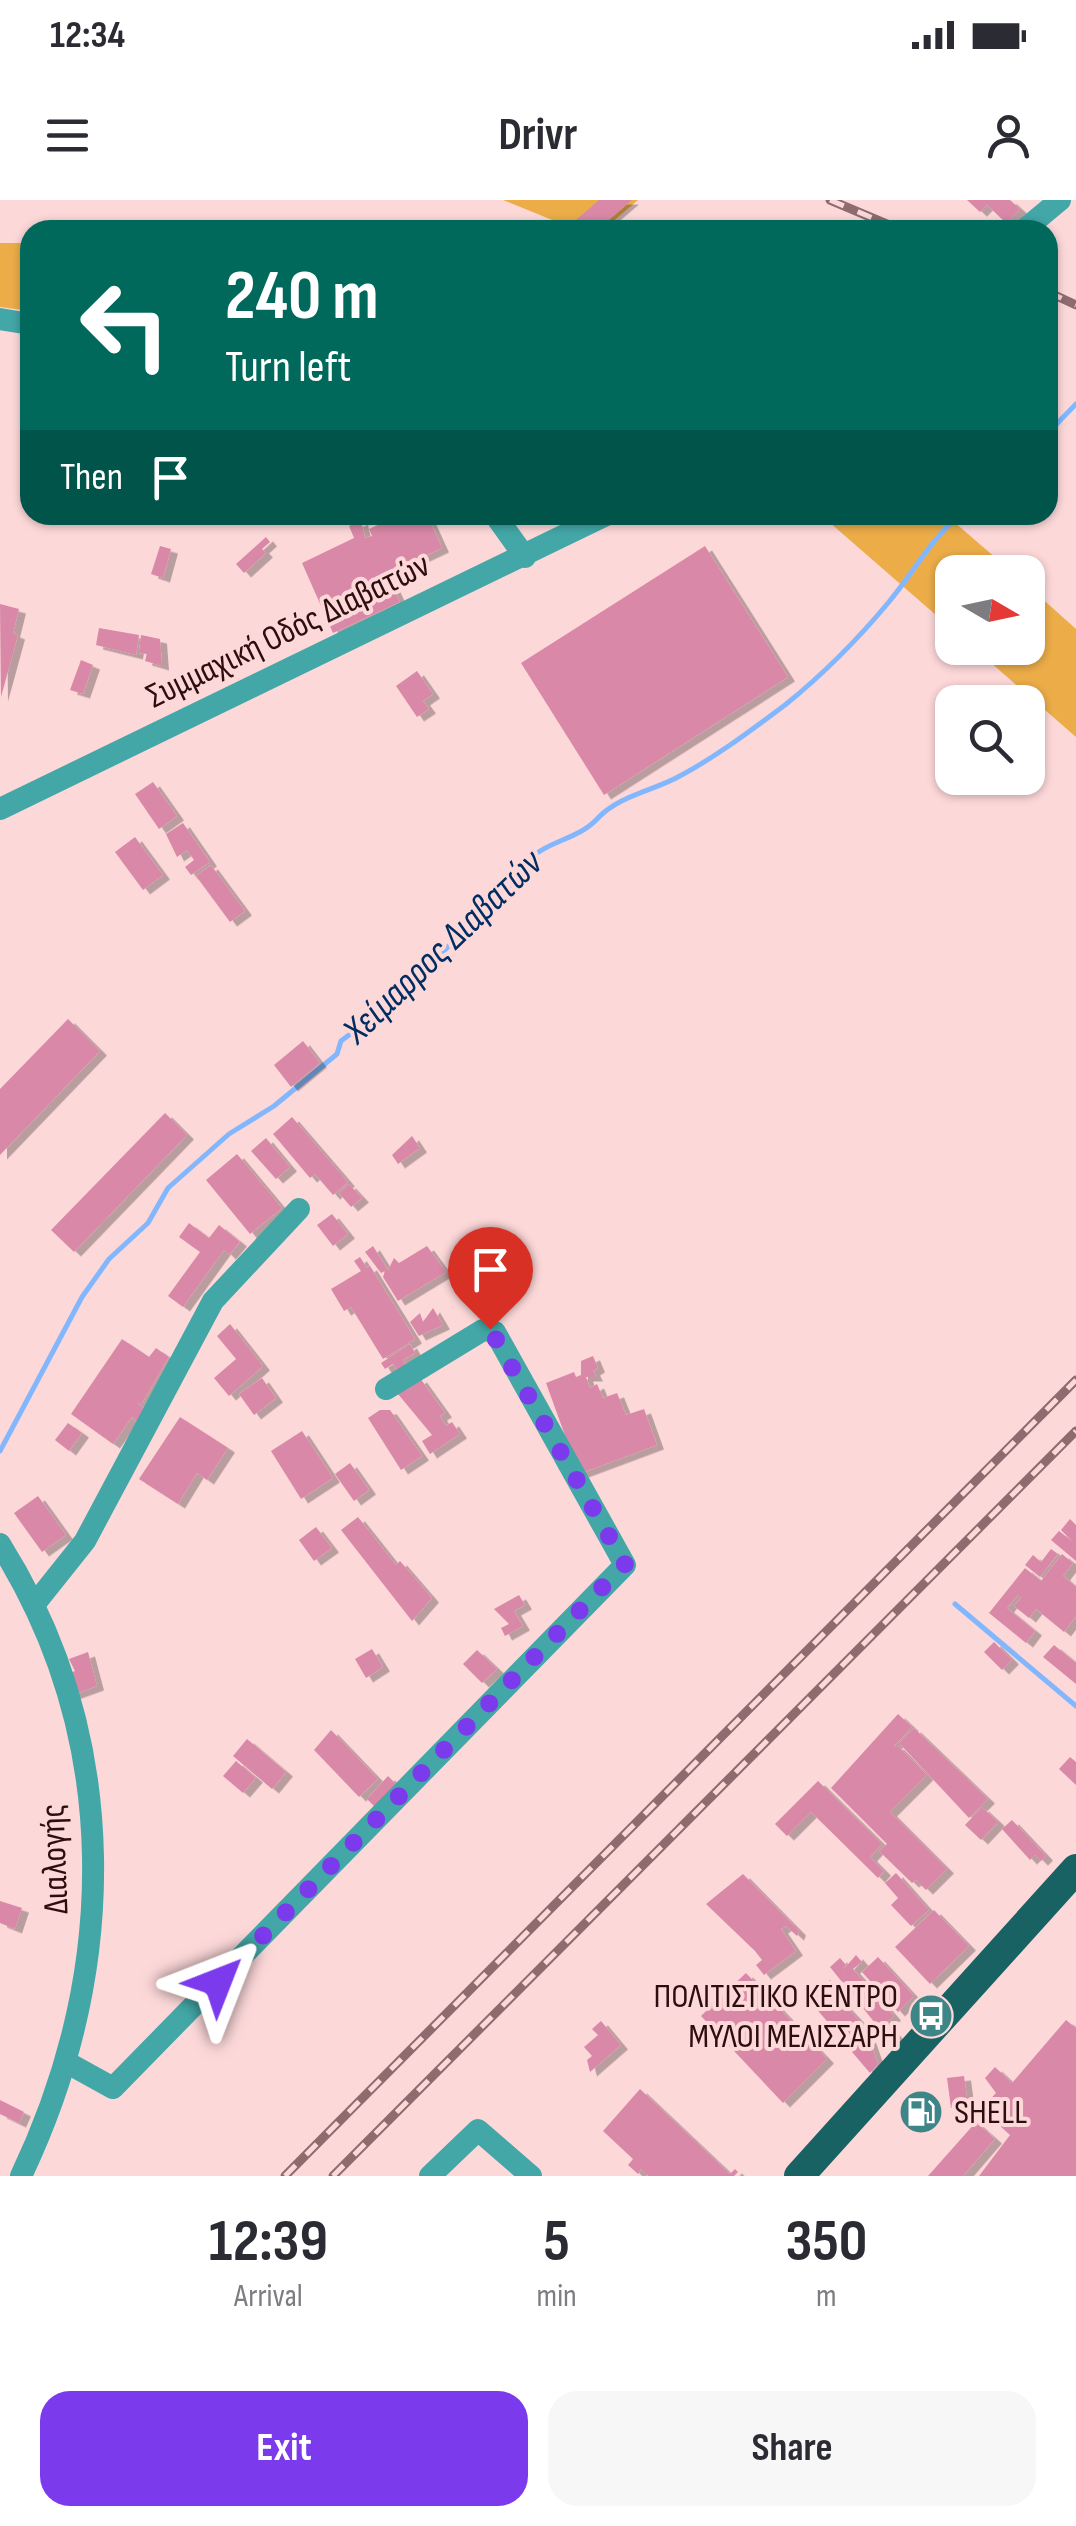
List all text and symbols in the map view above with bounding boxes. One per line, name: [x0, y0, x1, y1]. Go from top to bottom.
text: 12:34: [50, 13, 125, 58]
icon: menu: [40, 108, 95, 163]
text: Drivr: [498, 108, 578, 163]
icon: person: [981, 108, 1036, 163]
text: 240 m: [225, 255, 379, 339]
icon: left: [60, 260, 190, 390]
text: Turn left: [225, 340, 351, 395]
icon: arrive: [143, 450, 198, 505]
text: Then: [60, 455, 123, 500]
street label: Συμμαχική Οδός Διαβατών: [139, 544, 437, 718]
north arrow: [935, 555, 1045, 665]
map controls: [935, 555, 1045, 795]
button: search: [935, 685, 1045, 795]
water label: Χείμαρρος Διαβατών: [333, 840, 553, 1054]
pin: [448, 1227, 533, 1330]
icon: arrive: [463, 1242, 518, 1297]
street label: Διαλογής: [32, 1803, 78, 1915]
position arrow: [166, 1930, 270, 2034]
place label: ΠΟΛΙΤΙΣΤΙΚΟ ΚΕΝΤΡΟ ΜΥΛΟΙ ΜΕΛΙΣΣΑΡΗ: [654, 1975, 898, 2058]
bus stop icon: ΠΟΛΙΤΙΣΤΙΚΟ ΚΕΝΤΡΟ ΜΥΛΟΙ ΜΕΛΙΣΣΑΡΗ: [908, 1993, 954, 2039]
fuel station icon: SHELL: [898, 2089, 944, 2135]
place label: SHELL: [954, 2091, 1027, 2134]
text: 12:39: [209, 2206, 328, 2278]
text: 5: [544, 2206, 570, 2278]
text: 350: [786, 2206, 867, 2278]
text: Arrival: [234, 2277, 303, 2316]
text: min: [537, 2277, 577, 2316]
text: m: [816, 2277, 837, 2316]
button: Exit: [40, 2391, 528, 2506]
button: Share: [548, 2391, 1036, 2506]

